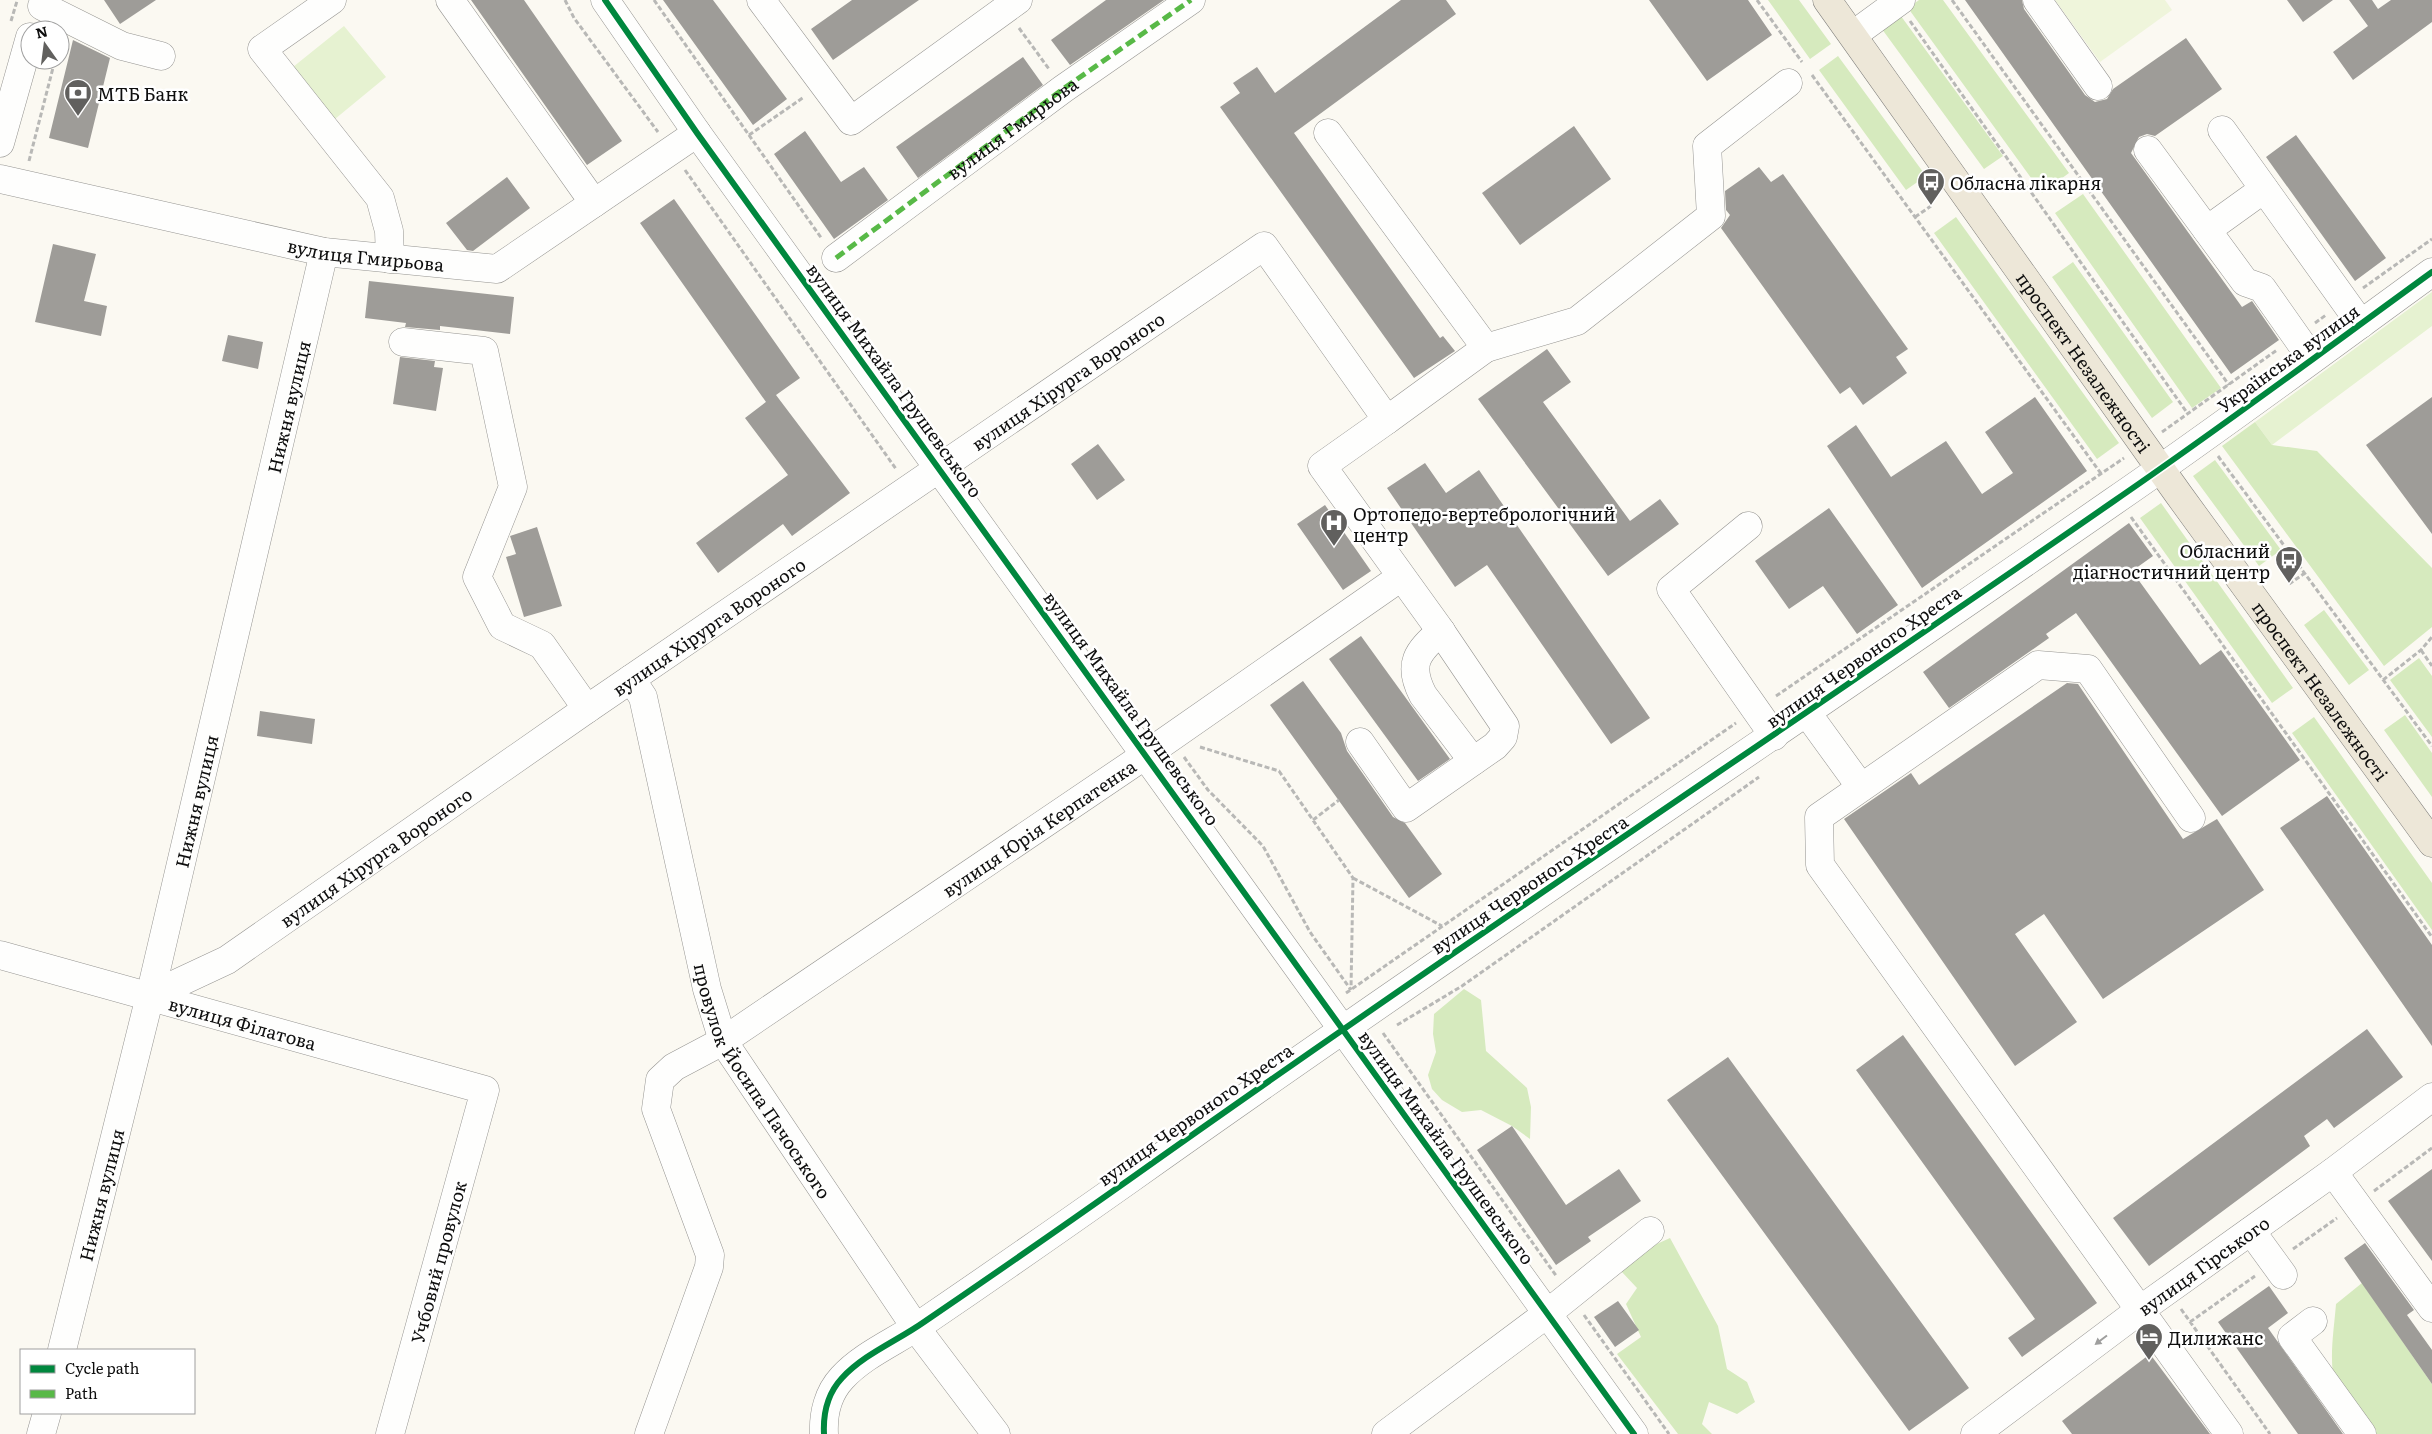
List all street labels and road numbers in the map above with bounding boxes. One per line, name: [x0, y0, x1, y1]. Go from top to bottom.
street label: вулиця Гмирьова: [940, 69, 1083, 185]
street label: вулиця Гмирьова: [285, 231, 446, 277]
street label: вулиця Михайла Грушевського: [801, 257, 989, 503]
street label: проспект Незалежності: [2011, 266, 2158, 458]
street label: Українська вулиця: [2211, 297, 2365, 419]
street label: вулиця Хірурга Вороного: [965, 305, 1170, 456]
street label: Нижня вулиця: [259, 338, 316, 476]
street label: вулиця Хірурга Вороного: [606, 550, 811, 702]
street label: вулиця Червоного Хреста: [1760, 578, 1966, 734]
street label: вулиця Михайла Грушевського: [1038, 585, 1226, 831]
street label: проспект Незалежності: [2246, 595, 2396, 786]
street label: Нижня вулиця: [167, 732, 224, 870]
street label: вулиця Юрія Керпатенка: [936, 752, 1141, 903]
street label: вулиця Хірурга Вороного: [274, 780, 477, 933]
street label: вулиця Червоного Хреста: [1425, 808, 1633, 960]
street label: провулок Йосипа Пачоського: [688, 960, 838, 1204]
street label: вулиця Філатова: [166, 989, 320, 1056]
street label: вулиця Михайла Грушевського: [1353, 1024, 1541, 1270]
street label: вулиця Червоного Хреста: [1092, 1036, 1298, 1192]
street label: Нижня вулиця: [71, 1126, 130, 1264]
street label: Учбовий провулок: [403, 1177, 473, 1346]
street label: вулиця Гірського: [2132, 1209, 2274, 1321]

